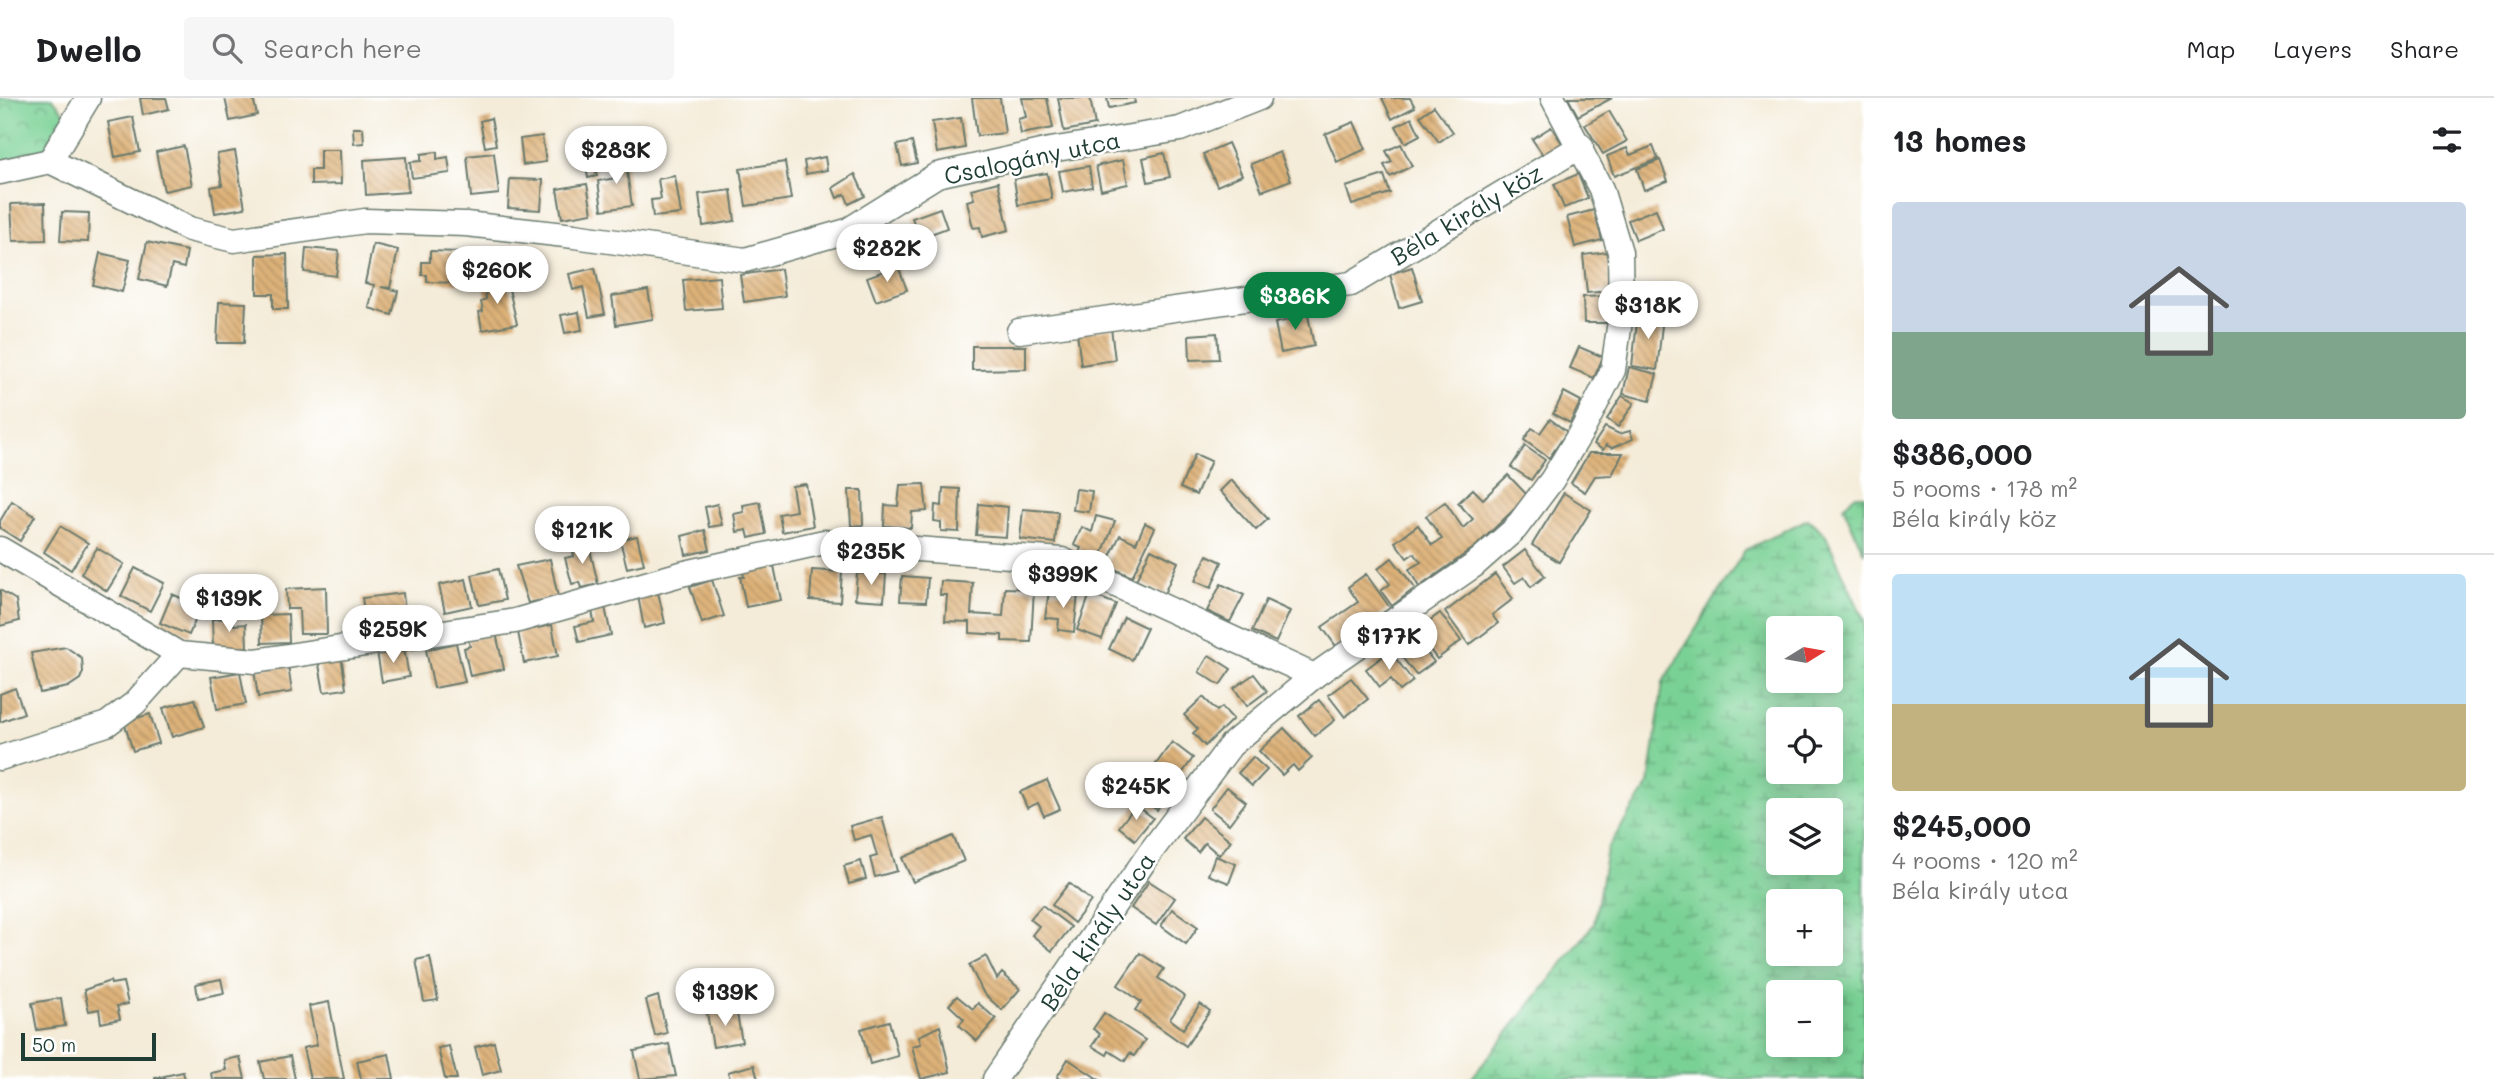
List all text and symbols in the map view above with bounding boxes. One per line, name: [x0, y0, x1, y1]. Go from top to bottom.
search box: [184, 17, 674, 80]
text: Dwello: [35, 27, 142, 70]
icon: search: [208, 29, 246, 67]
text: Search here: [264, 31, 422, 65]
text: Map: [2187, 33, 2235, 64]
text: Layers: [2273, 33, 2352, 64]
text: Share: [2390, 33, 2459, 64]
text: 13 homes: [1892, 120, 2027, 160]
icon: filters: [2428, 121, 2466, 159]
street label: Csalogány utca: [941, 123, 1123, 191]
pin: $283K: [567, 126, 665, 186]
text: $283K: [581, 134, 651, 164]
street label: Béla király köz: [1384, 156, 1548, 272]
pin: $282K: [838, 225, 936, 284]
text: $282K: [852, 232, 922, 262]
pin: $260K: [448, 246, 546, 306]
icon: home: [2116, 248, 2242, 374]
text: $260K: [462, 254, 532, 284]
pin: $386K: [1246, 272, 1344, 332]
text: $386K: [1259, 280, 1331, 310]
pin: $318K: [1599, 282, 1697, 341]
text: $318K: [1614, 289, 1682, 319]
text: $386,000: [1892, 433, 2032, 473]
text: 5 rooms · 178 m²: [1892, 473, 2077, 503]
text: Béla király köz: [1892, 503, 2057, 533]
pin: $121K: [533, 506, 631, 566]
text: $121K: [551, 514, 613, 544]
pin: $235K: [822, 528, 920, 587]
text: $235K: [836, 535, 906, 565]
pin: $399K: [1014, 550, 1112, 610]
text: $399K: [1028, 558, 1098, 588]
pin: $139K: [180, 574, 278, 634]
text: $139K: [195, 582, 263, 612]
pin: $259K: [344, 606, 442, 665]
pin: $177K: [1340, 612, 1438, 672]
text: $259K: [358, 613, 428, 643]
north arrow: [1766, 616, 1843, 693]
map controls: [1766, 616, 1843, 1057]
text: $177K: [1356, 620, 1422, 650]
icon: home: [2116, 620, 2242, 746]
button: locate: [1766, 707, 1843, 784]
pin: $245K: [1087, 762, 1185, 822]
text: $245K: [1101, 770, 1171, 800]
button: layers: [1766, 798, 1843, 875]
text: $245,000: [1892, 805, 2031, 845]
text: 4 rooms · 120 m²: [1892, 845, 2078, 875]
street label: Béla király utca: [1033, 846, 1161, 1016]
text: Béla király utca: [1892, 875, 2069, 905]
button: +: [1766, 889, 1843, 966]
pin: $139K: [676, 968, 774, 1028]
text: $139K: [691, 976, 759, 1006]
button: −: [1766, 980, 1843, 1057]
scale bar: [21, 1030, 156, 1062]
text: 50 m: [32, 1032, 76, 1057]

